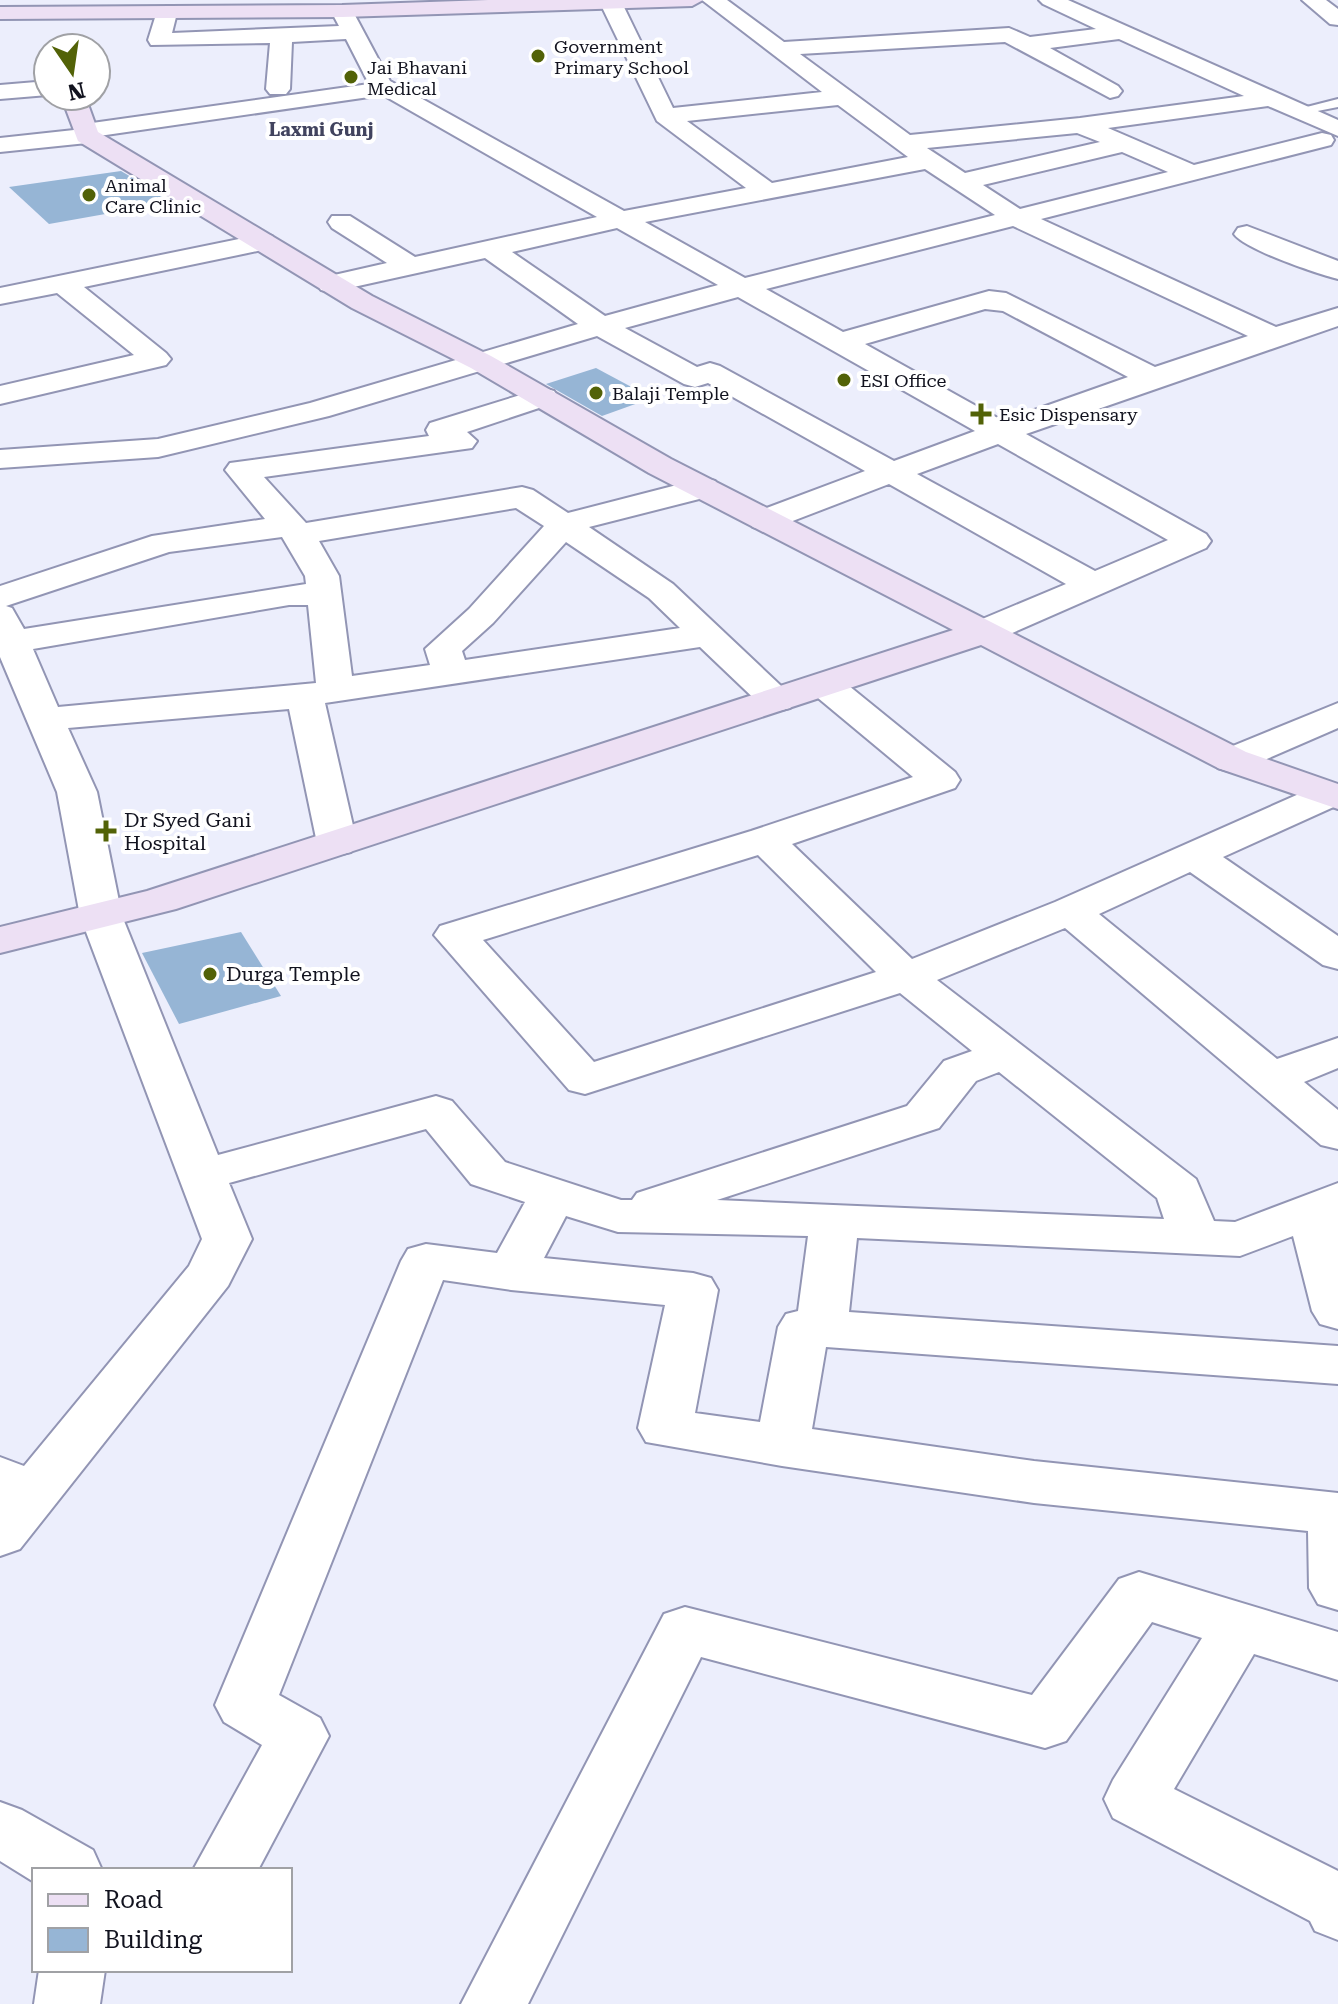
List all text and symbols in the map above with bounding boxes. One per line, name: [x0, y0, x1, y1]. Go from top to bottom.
north arrow: [32, 32, 112, 112]
place label: Government Primary School: [554, 36, 689, 78]
marker: Government Primary School: [529, 47, 547, 65]
place label: Jai Bhavani Medical: [367, 57, 467, 99]
marker: Jai Bhavani Medical: [342, 68, 360, 86]
text: N: [65, 77, 87, 105]
district label: Laxmi Gunj: [269, 119, 373, 140]
place label: Animal Care Clinic: [105, 175, 201, 217]
marker: Animal Care Clinic: [80, 186, 98, 204]
place label: ESI Office: [860, 370, 947, 391]
marker: ESI Office: [835, 371, 853, 389]
place label: Balaji Temple: [612, 383, 729, 404]
marker: Balaji Temple: [587, 384, 605, 402]
marker: Esic Dispensary: [970, 403, 992, 425]
place label: Esic Dispensary: [999, 404, 1138, 425]
place label: Dr Syed Gani Hospital: [124, 808, 251, 855]
marker: Dr Syed Gani Hospital: [95, 820, 117, 842]
place label: Durga Temple: [226, 962, 360, 986]
marker: Durga Temple: [201, 965, 219, 983]
legend: [32, 1868, 292, 1972]
text: Road: [104, 1886, 163, 1914]
text: Building: [104, 1926, 202, 1954]

